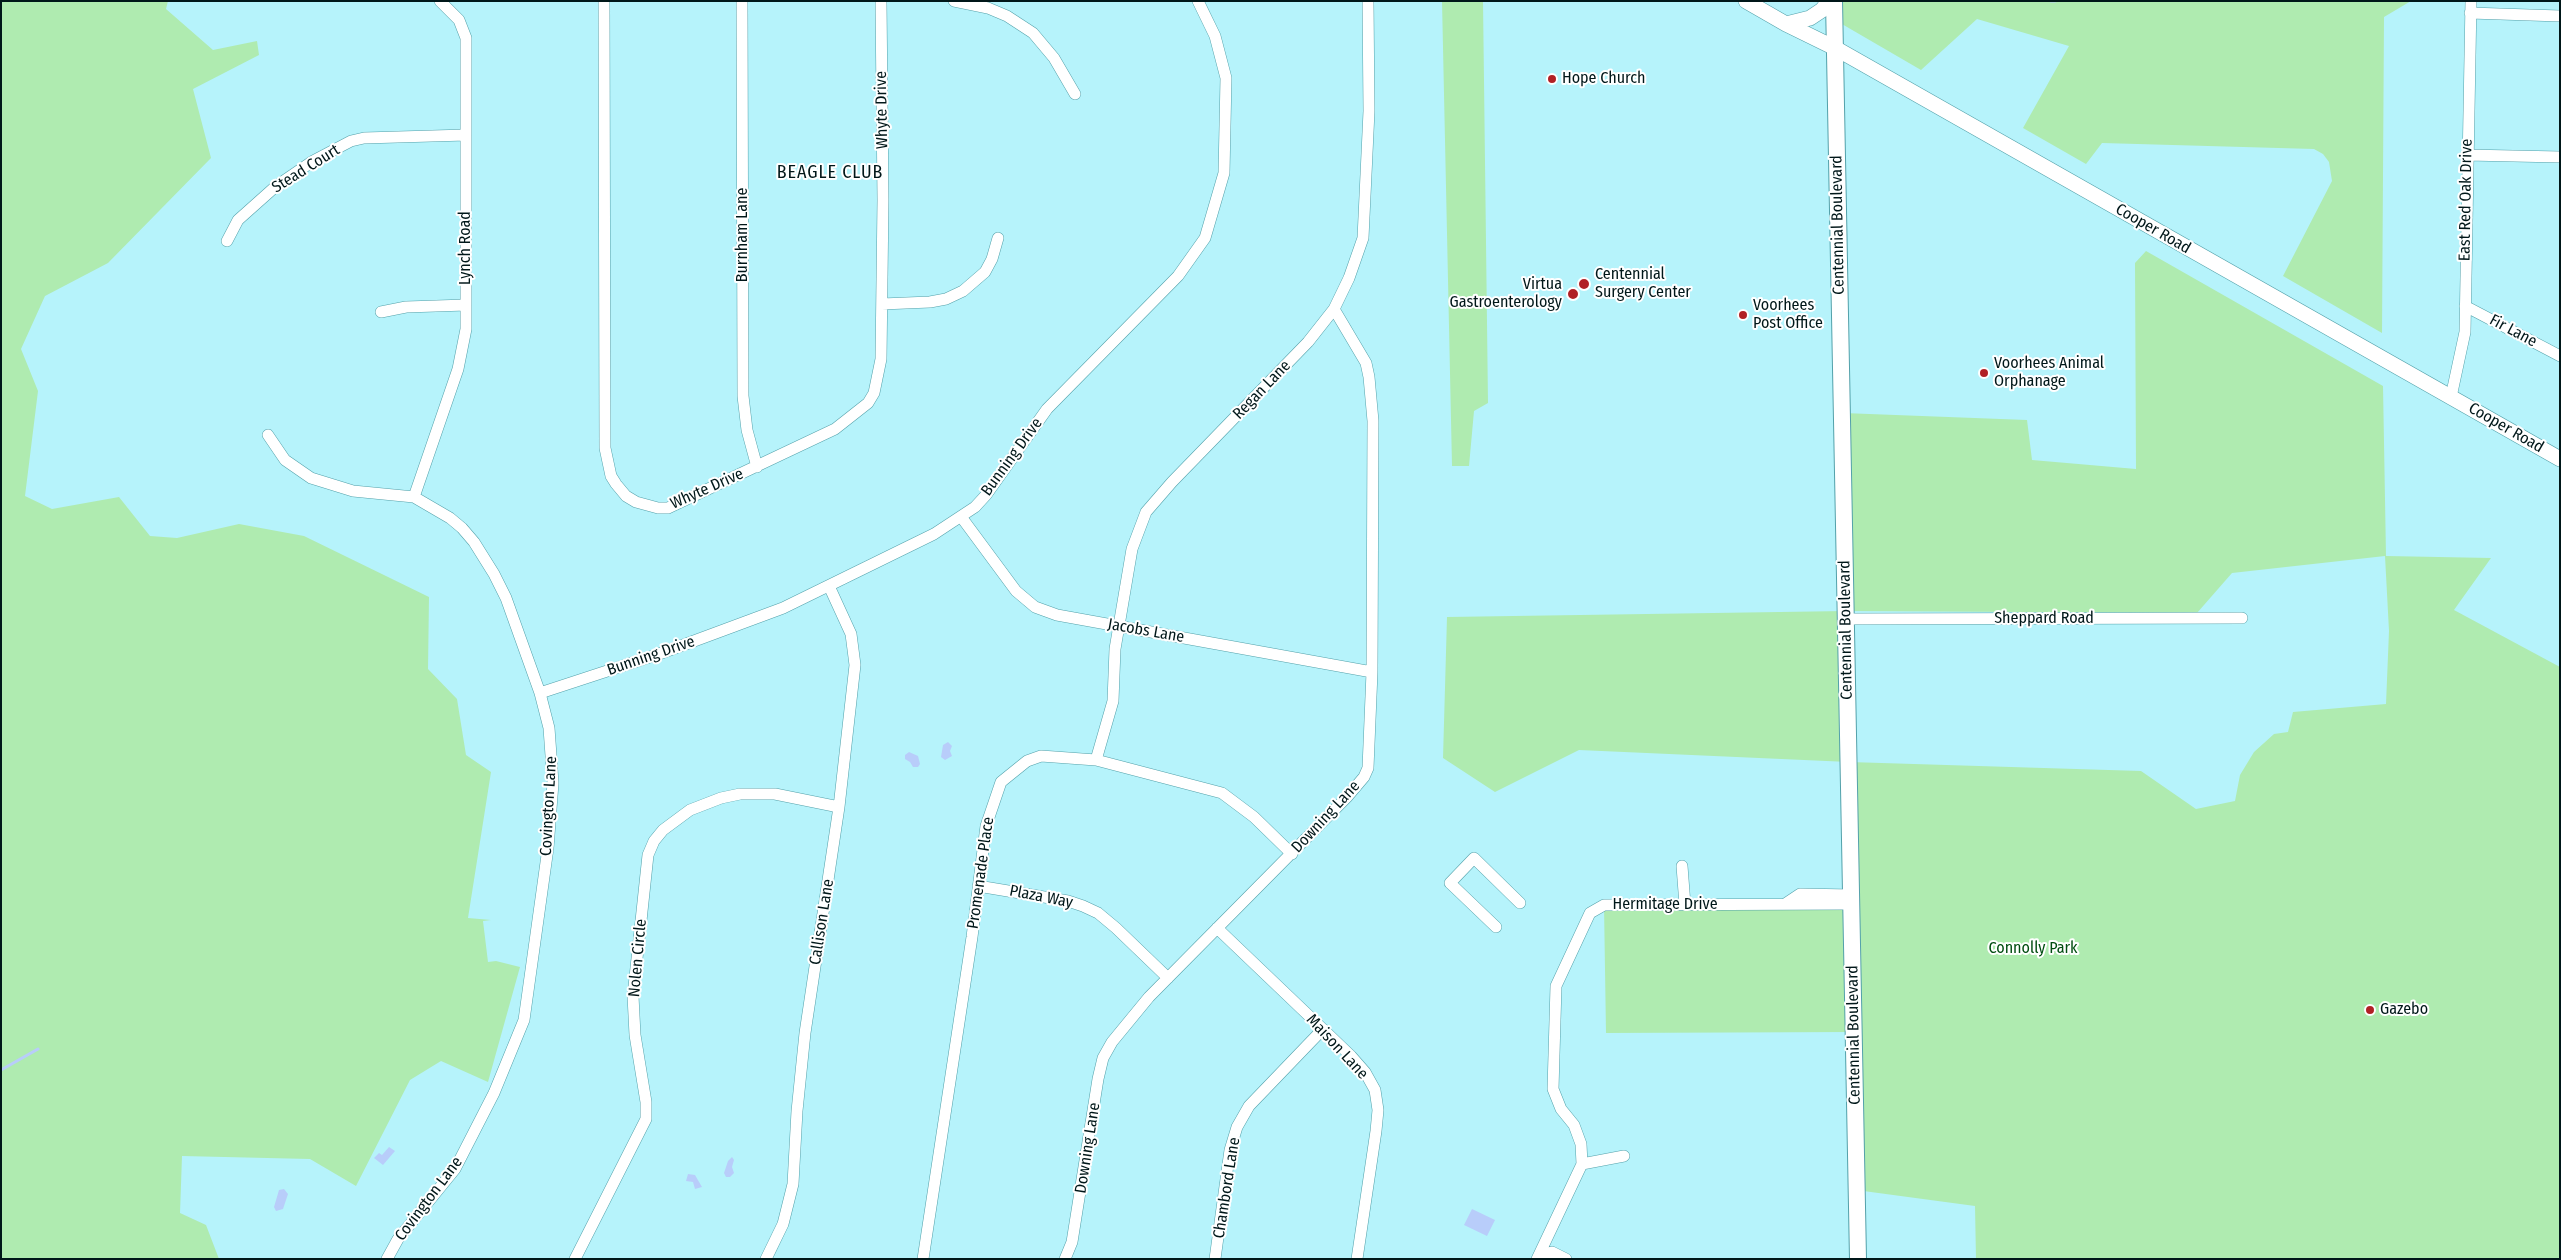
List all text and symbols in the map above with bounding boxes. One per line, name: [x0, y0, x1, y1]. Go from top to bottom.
place label: Hope Church: [1562, 69, 1645, 89]
street label: Whyte Drive: [872, 71, 892, 149]
marker: Hope Church: [1546, 73, 1558, 85]
street label: East Red Oak Drive: [2455, 139, 2477, 261]
street label: Stead Court: [269, 141, 343, 197]
street label: Centennial Boulevard: [1827, 155, 1849, 295]
district label: BEAGLE CLUB: [775, 162, 885, 184]
street label: Burnham Lane: [733, 188, 753, 282]
street label: Cooper Road: [2112, 200, 2194, 258]
street label: Lynch Road: [456, 211, 476, 285]
place label: Centennial Surgery Center: [1595, 265, 1691, 303]
place label: Virtua Gastroenterology: [1449, 275, 1562, 313]
marker: Centennial Surgery Center: [1577, 277, 1591, 291]
marker: Virtua Gastroenterology: [1566, 287, 1580, 301]
place label: Voorhees Post Office: [1753, 296, 1823, 334]
marker: Voorhees Post Office: [1737, 309, 1749, 321]
street label: Fir Lane: [2486, 311, 2540, 351]
place label: Voorhees Animal Orphanage: [1994, 354, 2104, 392]
street label: Regan Lane: [1229, 356, 1295, 424]
marker: Voorhees Animal Orphanage: [1978, 367, 1990, 379]
street label: Cooper Road: [2465, 399, 2547, 457]
street label: Bunning Drive: [977, 414, 1047, 500]
street label: Whyte Drive: [667, 464, 747, 514]
street label: Centennial Boulevard: [1835, 560, 1857, 700]
street label: Sheppard Road: [1994, 609, 2094, 629]
street label: Jacobs Lane: [1106, 615, 1186, 647]
street label: Bunning Drive: [605, 632, 697, 680]
street label: Covington Lane: [537, 756, 561, 856]
street label: Downing Lane: [1288, 777, 1364, 857]
street label: Promenade Place: [964, 816, 998, 930]
street label: Callison Lane: [806, 878, 838, 966]
street label: Plaza Way: [1008, 881, 1074, 913]
street label: Hermitage Drive: [1612, 895, 1718, 915]
street label: Nolen Circle: [625, 918, 651, 998]
park label: Connolly Park: [1988, 939, 2078, 959]
street label: Centennial Boulevard: [1843, 965, 1865, 1105]
place label: Gazebo: [2380, 1000, 2428, 1020]
marker: Gazebo: [2364, 1004, 2376, 1016]
street label: Maison Lane: [1302, 1011, 1372, 1083]
street label: Downing Lane: [1071, 1101, 1105, 1195]
street label: Chambord Lane: [1210, 1136, 1244, 1240]
street label: Covington Lane: [391, 1153, 467, 1245]

